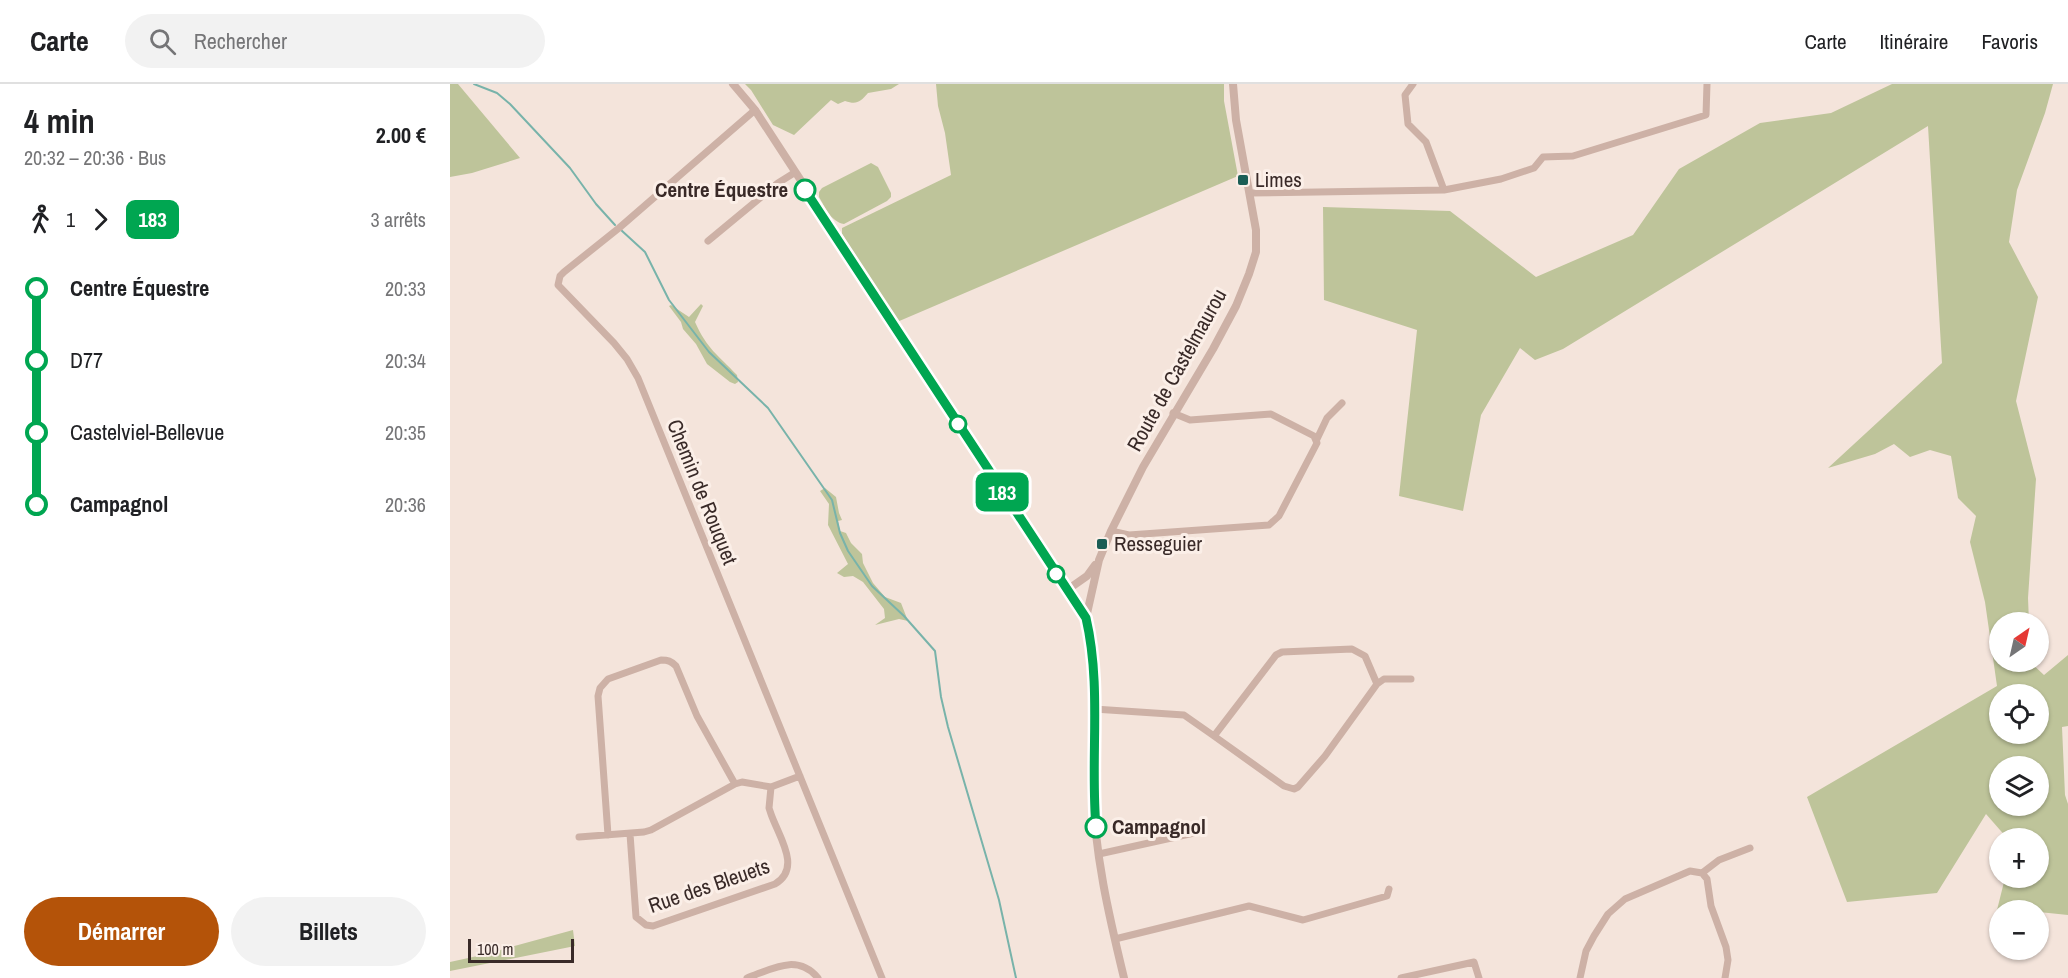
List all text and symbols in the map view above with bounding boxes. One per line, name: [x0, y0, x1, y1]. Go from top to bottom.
search box: [125, 14, 545, 68]
text: Carte: [30, 22, 89, 60]
icon: search: [146, 25, 179, 58]
text: Rechercher: [194, 26, 287, 56]
text: Carte: [1804, 27, 1847, 56]
text: Itinéraire: [1880, 27, 1948, 56]
text: Favoris: [1981, 27, 2038, 56]
text: 4 min: [24, 99, 95, 143]
text: 2.00 €: [376, 120, 426, 150]
text: 20:32 – 20:36 · Bus: [24, 144, 166, 171]
place label: Limes: [1255, 165, 1302, 194]
marker: Limes: [1236, 173, 1250, 187]
place label: Centre Équestre: [655, 175, 788, 204]
marker: Centre Équestre: [794, 179, 816, 201]
icon: walk: [24, 203, 57, 236]
icon: forward: [84, 203, 117, 236]
text: 183: [138, 205, 167, 234]
text: 1: [66, 206, 75, 233]
text: 3 arrêts: [370, 206, 426, 233]
text: Centre Équestre: [70, 273, 209, 303]
text: 20:33: [385, 275, 426, 302]
street label: Route de Castelmaurou: [1120, 283, 1233, 456]
text: D77: [70, 345, 103, 375]
text: 20:34: [385, 347, 426, 374]
street label: Chemin de Rouquet: [660, 415, 745, 569]
unlabelled marker: [949, 415, 967, 433]
text: Castelviel-Bellevue: [70, 417, 224, 447]
text: 20:35: [385, 419, 426, 446]
line badge: 183: [968, 472, 1036, 512]
text: 183: [988, 478, 1016, 507]
text: Campagnol: [70, 489, 168, 519]
text: 20:36: [385, 491, 426, 518]
place label: Resseguier: [1114, 529, 1202, 558]
marker: Resseguier: [1095, 537, 1109, 551]
unlabelled marker: [1047, 565, 1065, 583]
north arrow: [1989, 612, 2049, 672]
map controls: [1989, 612, 2049, 960]
button: locate: [1989, 684, 2049, 744]
button: layers: [1989, 756, 2049, 816]
place label: Campagnol: [1112, 812, 1206, 841]
marker: Campagnol: [1085, 816, 1107, 838]
button: +: [1989, 828, 2049, 888]
street label: Rue des Bleuets: [644, 851, 773, 920]
button: Démarrer: [24, 897, 219, 966]
button: Billets: [231, 897, 426, 966]
button: −: [1989, 900, 2049, 960]
scale bar: [468, 936, 574, 964]
text: 100 m: [477, 938, 513, 960]

